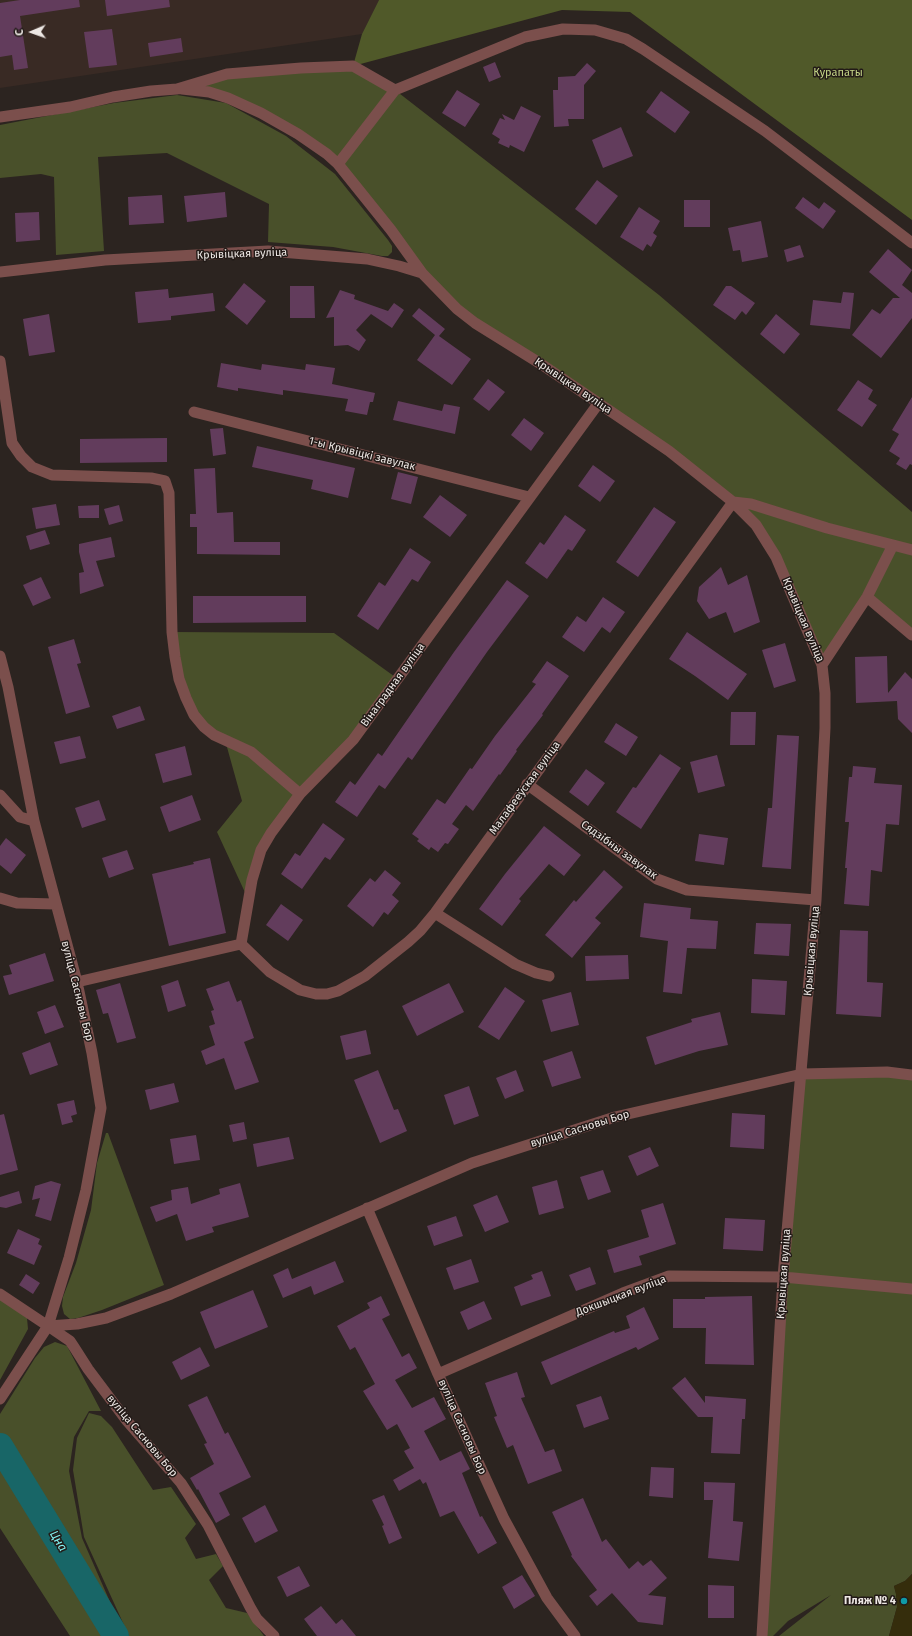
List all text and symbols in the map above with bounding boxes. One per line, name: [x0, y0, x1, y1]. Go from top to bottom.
north arrow: [12, 12, 52, 52]
text: С: [13, 29, 26, 36]
park label: Курапаты: [813, 66, 863, 80]
street label: Крывіцкая вуліца: [197, 246, 287, 262]
street label: Крывіцкая вуліца: [532, 355, 614, 417]
street label: 1-ы Крывіцкі завулак: [307, 434, 417, 474]
street label: Крывіцкая вуліца: [779, 576, 827, 664]
street label: Вінаградная вуліца: [358, 641, 428, 729]
street label: Малафееўская вуліца: [487, 739, 563, 837]
street label: Сядзібны завулак: [578, 818, 660, 882]
street label: Крывіцкая вуліца: [801, 905, 823, 997]
street label: вуліца Сасновы Бор: [58, 939, 96, 1043]
street label: вуліца Сасновы Бор: [529, 1108, 631, 1150]
street label: Крывіцкая вуліца: [774, 1228, 794, 1320]
street label: Докшыцкая вуліца: [574, 1273, 668, 1319]
street label: вуліца Сасновы Бор: [435, 1377, 489, 1477]
street label: вуліца Сасновы Бор: [104, 1392, 180, 1480]
water label: Цна: [46, 1528, 70, 1554]
place label: Пляж № 4: [844, 1594, 896, 1608]
marker: Пляж № 4: [899, 1596, 909, 1606]

